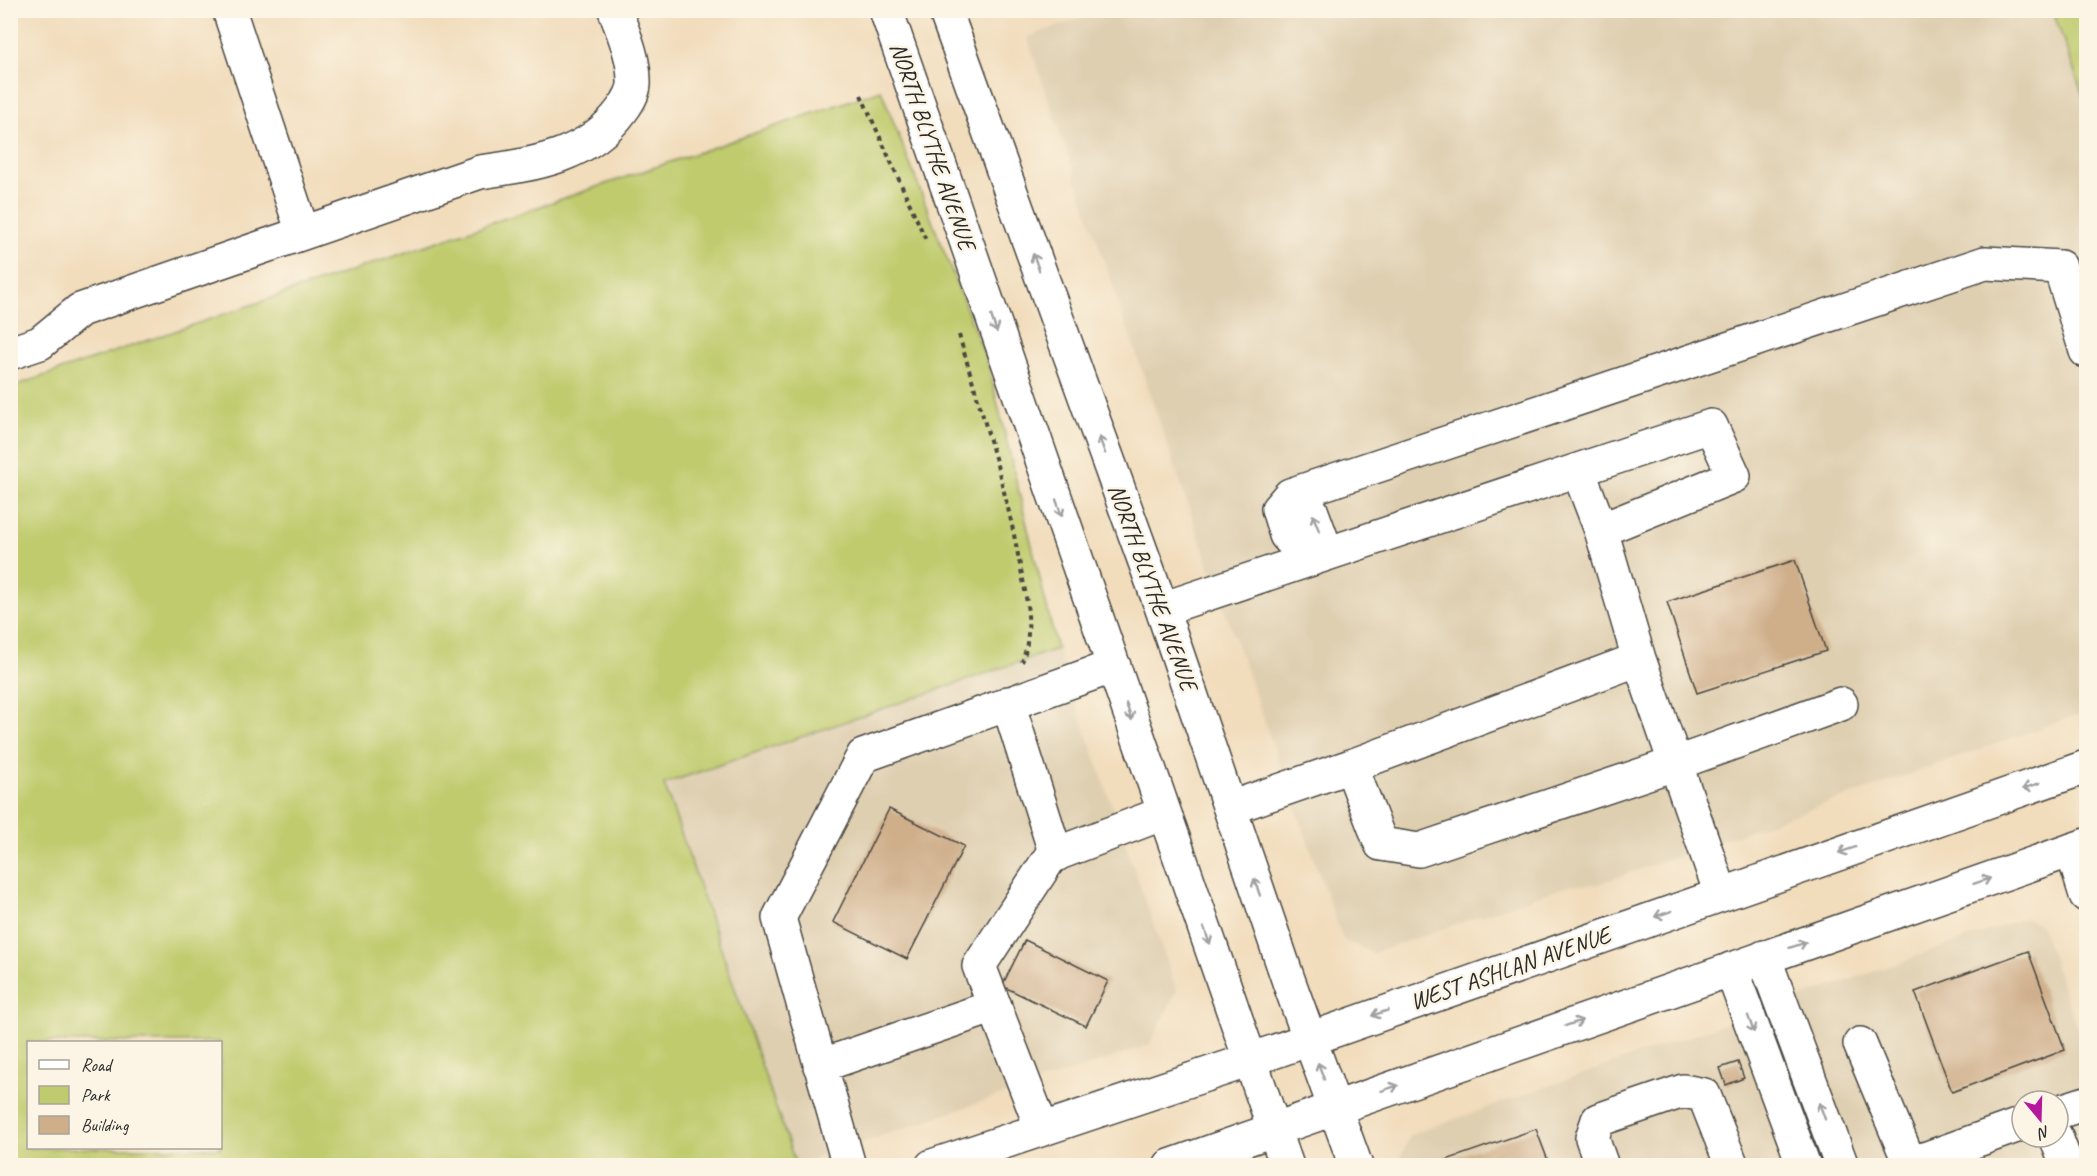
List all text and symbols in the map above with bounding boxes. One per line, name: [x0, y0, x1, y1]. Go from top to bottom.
street label: NORTH BLYTHE AVENUE: [883, 38, 984, 256]
one-way arrow: [1030, 253, 1041, 272]
one-way arrow: [990, 314, 1001, 333]
one-way arrow: [1096, 436, 1107, 455]
street label: NORTH BLYTHE AVENUE: [1102, 480, 1205, 697]
one-way arrow: [1054, 498, 1065, 517]
one-way arrow: [1310, 514, 1321, 533]
one-way arrow: [1125, 702, 1136, 721]
one-way arrow: [2022, 781, 2041, 792]
one-way arrow: [1838, 846, 1857, 857]
one-way arrow: [1972, 875, 1991, 886]
one-way arrow: [1250, 878, 1261, 897]
one-way arrow: [1654, 910, 1673, 921]
street label: WEST ASHLAN AVENUE: [1406, 919, 1617, 1016]
one-way arrow: [1202, 926, 1213, 945]
one-way arrow: [1788, 939, 1807, 950]
one-way arrow: [1371, 1008, 1390, 1019]
one-way arrow: [1746, 1014, 1757, 1033]
one-way arrow: [1564, 1017, 1583, 1028]
legend: [27, 1041, 222, 1149]
text: Road: [81, 1054, 114, 1076]
one-way arrow: [1315, 1062, 1326, 1081]
one-way arrow: [1380, 1081, 1399, 1092]
text: Park: [81, 1084, 111, 1106]
north arrow: [2010, 1089, 2070, 1149]
one-way arrow: [1815, 1102, 1826, 1121]
text: Building: [81, 1114, 130, 1136]
text: N: [2034, 1121, 2052, 1144]

